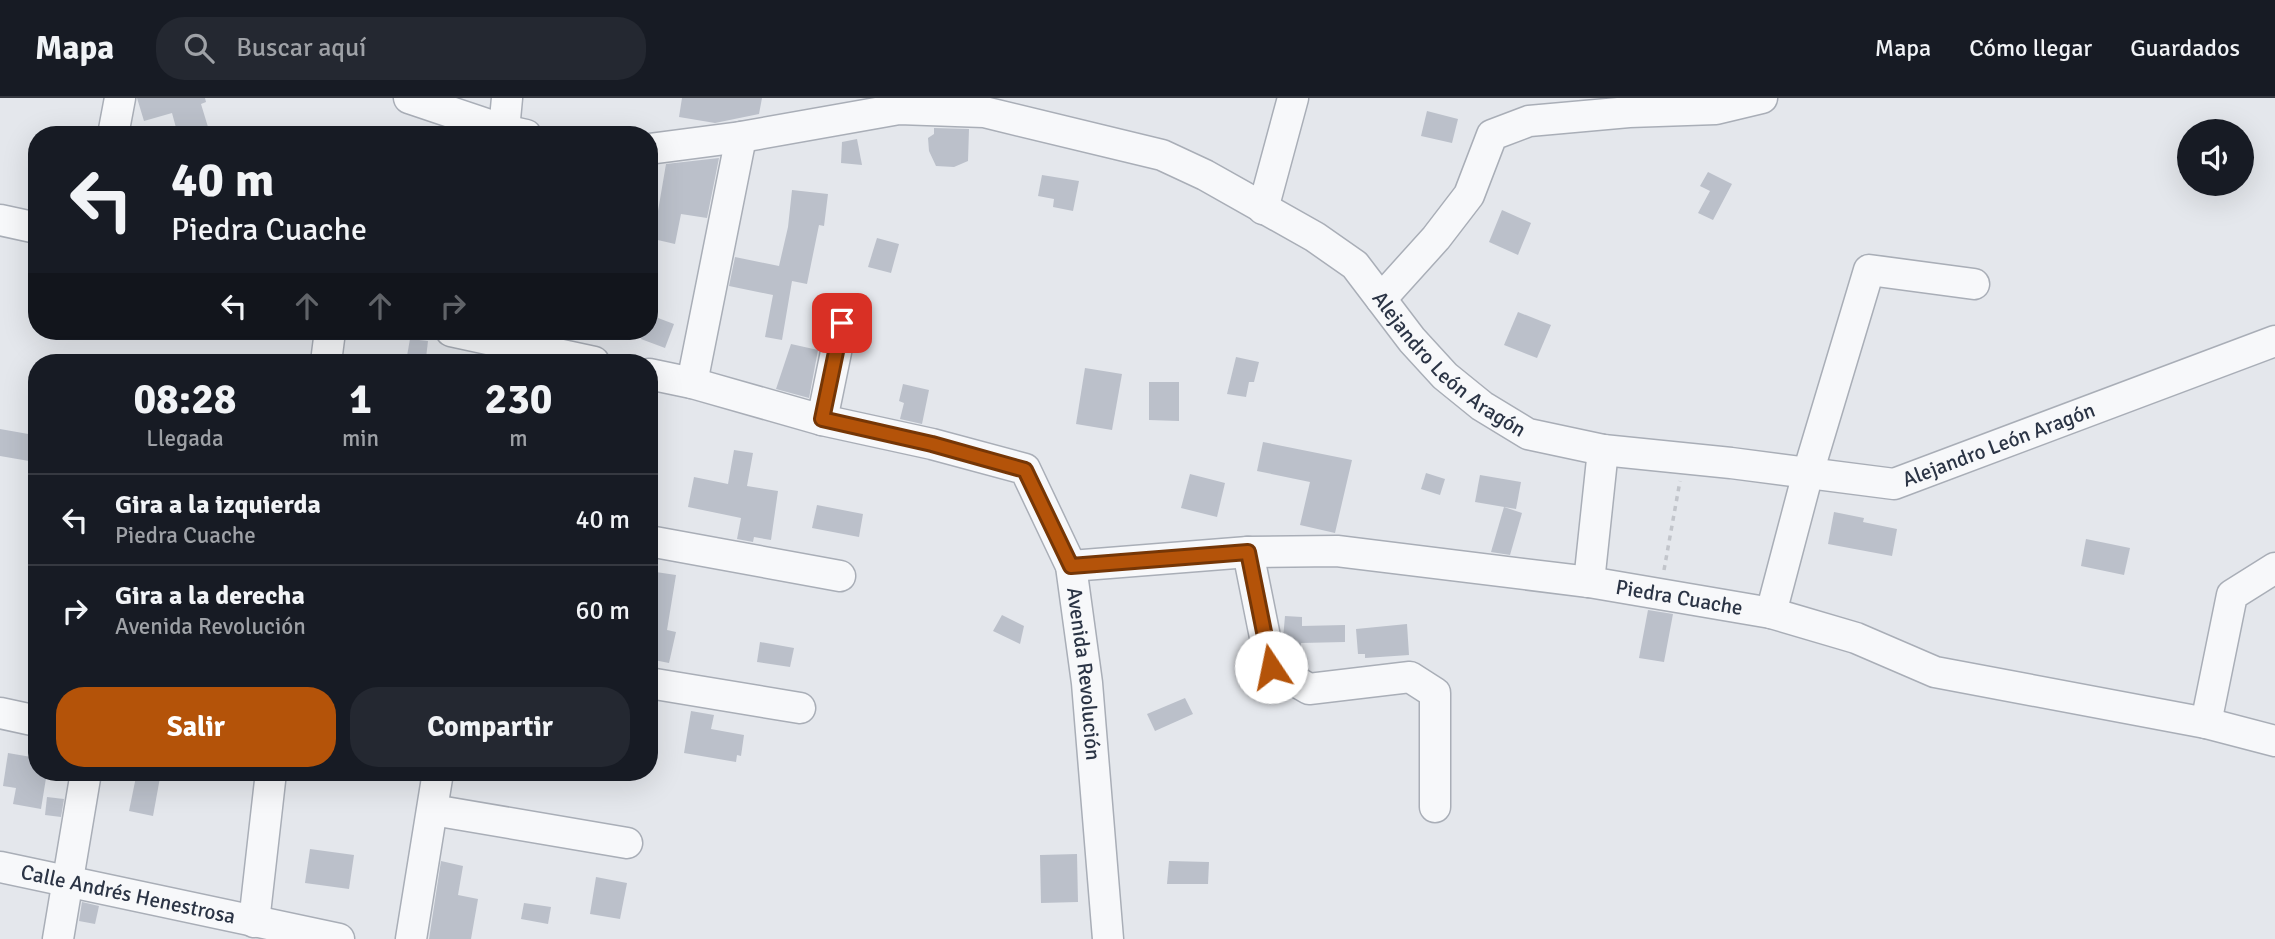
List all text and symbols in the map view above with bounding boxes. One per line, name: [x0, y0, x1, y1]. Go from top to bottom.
search box: [156, 17, 646, 80]
text: Mapa: [35, 28, 114, 69]
icon: search: [180, 29, 218, 67]
text: Buscar aquí: [236, 32, 366, 64]
text: Mapa: [1875, 33, 1931, 63]
text: Cómo llegar: [1969, 33, 2092, 63]
text: Guardados: [2130, 33, 2240, 63]
map controls: [2177, 119, 2254, 196]
button: sound: [2177, 119, 2254, 196]
text: 40 m: [171, 150, 274, 210]
icon: left: [56, 154, 147, 245]
text: Piedra Cuache: [171, 210, 367, 249]
street label: Alejandro León Aragón: [1367, 286, 1531, 443]
icon: left: [215, 287, 253, 325]
icon: ahead: [288, 287, 326, 325]
icon: ahead: [361, 287, 399, 325]
icon: right: [434, 287, 472, 325]
pin: [812, 293, 872, 353]
icon: arrive: [823, 304, 861, 342]
text: 08:28: [133, 374, 237, 425]
text: 1: [349, 374, 372, 425]
text: 230: [484, 374, 553, 425]
street label: Alejandro León Aragón: [1899, 397, 2099, 493]
text: Llegada: [146, 424, 224, 453]
text: min: [342, 424, 379, 453]
text: m: [509, 424, 528, 453]
text: Gira a la izquierda: [115, 489, 321, 521]
icon: left: [56, 501, 94, 539]
text: 40 m: [575, 504, 630, 536]
text: Piedra Cuache: [115, 521, 256, 550]
street label: Piedra Cuache: [1614, 574, 1745, 621]
text: Gira a la derecha: [115, 580, 305, 612]
street label: Avenida Revolución: [1061, 586, 1106, 762]
icon: right: [56, 592, 94, 630]
text: 60 m: [575, 595, 630, 627]
text: Avenida Revolución: [115, 612, 306, 641]
position arrow: [1234, 630, 1308, 704]
button: Salir: [56, 687, 336, 767]
button: Compartir: [350, 687, 630, 767]
street label: Calle Andrés Henestrosa: [18, 859, 238, 930]

